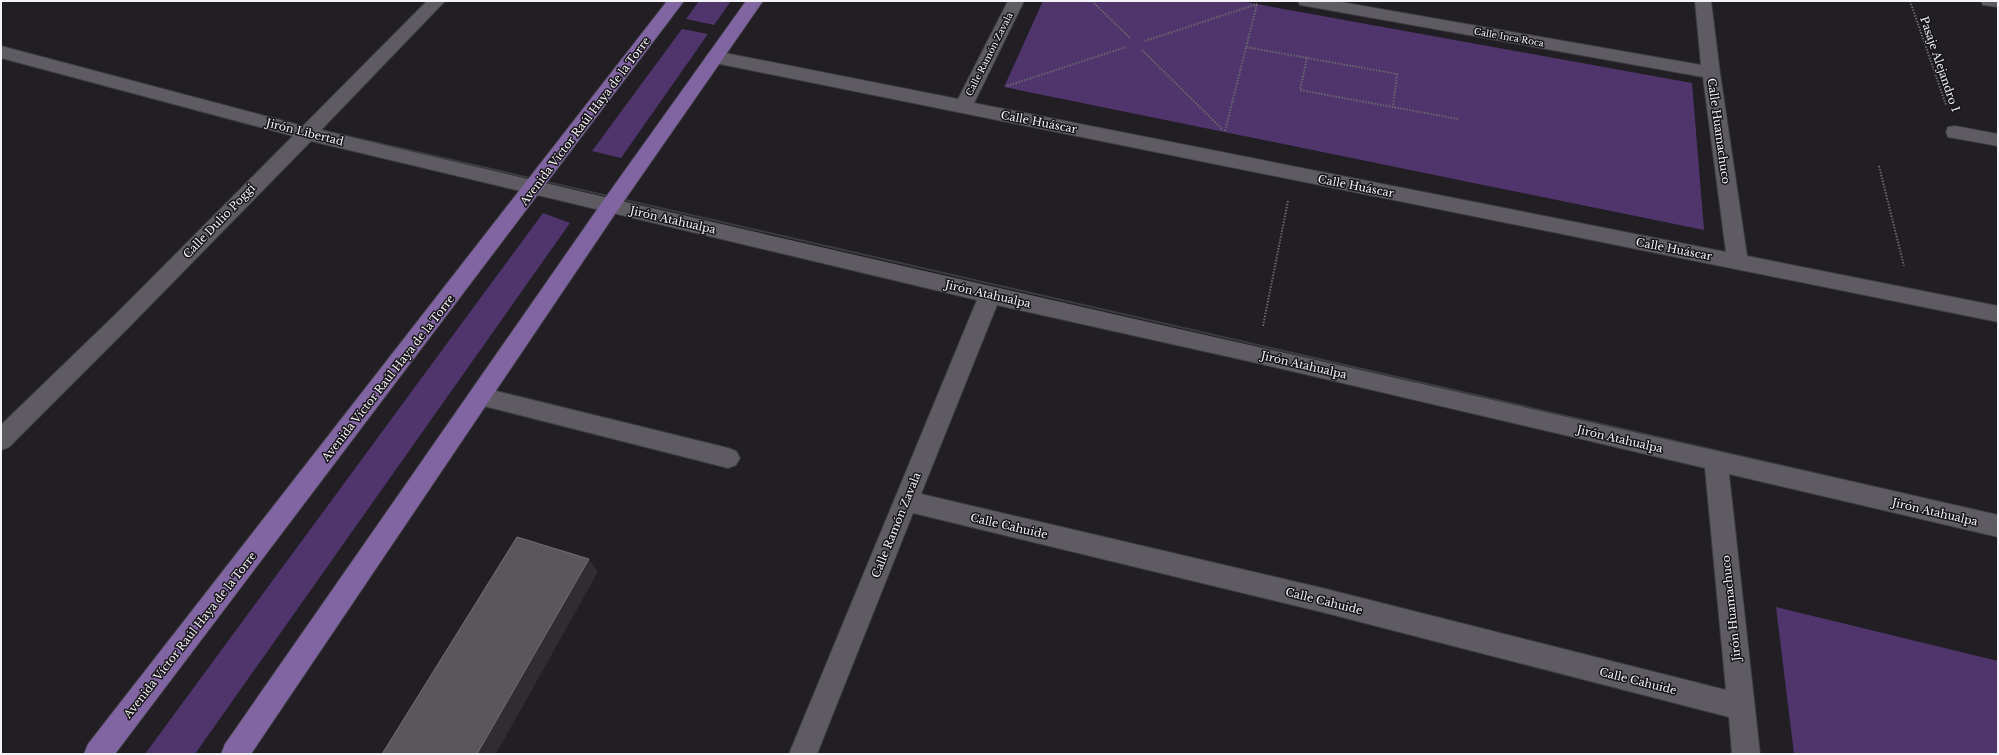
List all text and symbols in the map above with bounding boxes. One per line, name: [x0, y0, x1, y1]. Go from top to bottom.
street label: Calle Ramón Zavala: [963, 10, 1015, 98]
street label: Pasaje Alejandro I: [1917, 15, 1963, 114]
street label: Calle Inca Roca: [1473, 25, 1545, 49]
street label: Avenida Víctor Raúl Haya de la Torre: [516, 34, 653, 209]
street label: Calle Huamachuco: [1705, 77, 1733, 185]
street label: Calle Huáscar: [1000, 108, 1079, 136]
street label: Jirón Libertad: [263, 115, 346, 149]
street label: Calle Huáscar: [1317, 172, 1396, 200]
street label: Calle Dulio Poggi: [180, 181, 258, 261]
street label: Jirón Atahualpa: [627, 203, 718, 237]
street label: Calle Huáscar: [1635, 235, 1714, 263]
street label: Jirón Atahualpa: [942, 277, 1033, 311]
street label: Avenida Víctor Raúl Haya de la Torre: [318, 292, 457, 465]
street label: Jirón Atahualpa: [1258, 348, 1349, 382]
street label: Jirón Atahualpa: [1574, 422, 1665, 456]
street label: Calle Ramón Zavala: [868, 469, 924, 580]
street label: Jirón Atahualpa: [1889, 495, 1980, 529]
street label: Calle Cahuide: [969, 510, 1049, 542]
street label: Avenida Víctor Raúl Haya de la Torre: [120, 549, 259, 722]
street label: Jirón Huamachuco: [1718, 554, 1744, 664]
street label: Calle Cahuide: [1284, 585, 1364, 617]
street label: Calle Cahuide: [1598, 665, 1678, 697]

